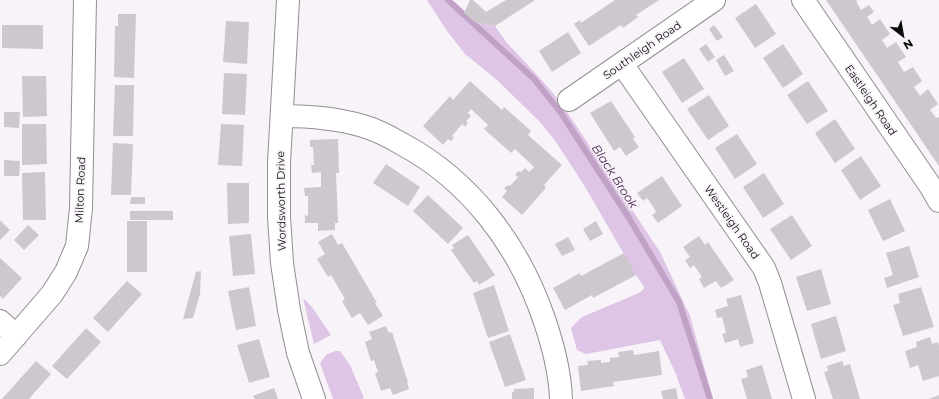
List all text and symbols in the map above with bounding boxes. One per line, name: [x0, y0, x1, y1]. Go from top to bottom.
north arrow: [883, 16, 923, 56]
street label: Southleigh Road: [600, 18, 684, 82]
text: N: [901, 36, 916, 53]
street label: Eastleigh Road: [842, 62, 900, 138]
water label: Black Brook: [589, 141, 642, 212]
street label: Wordsworth Drive: [273, 150, 289, 251]
street label: Milton Road: [72, 156, 88, 224]
street label: Westleigh Road: [701, 182, 763, 262]

